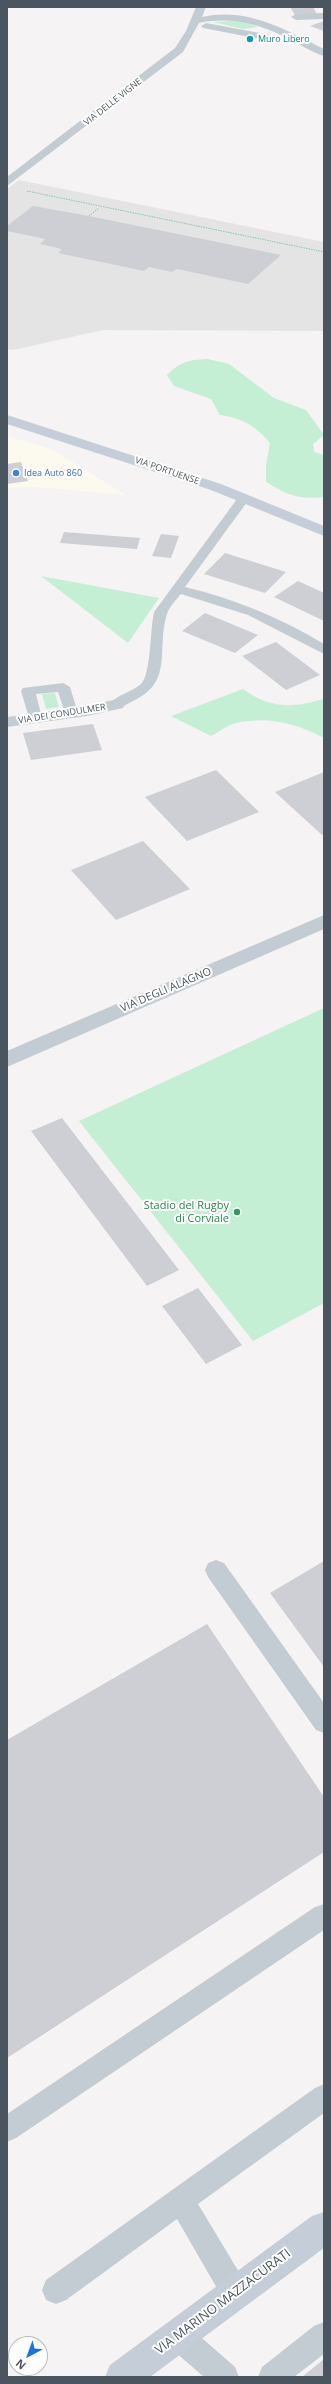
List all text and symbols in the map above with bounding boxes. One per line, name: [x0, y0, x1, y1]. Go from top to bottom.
marker: Muro Libero: [245, 34, 255, 44]
place label: Muro Libero: [258, 34, 310, 44]
street label: VIA DELLE VIGNE: [82, 76, 144, 128]
street label: VIA PORTUENSE: [134, 455, 200, 487]
marker: Idea Auto 860: [11, 468, 21, 478]
place label: Idea Auto 860: [24, 468, 82, 478]
street label: VIA DEI CONDULMER: [18, 702, 106, 726]
street label: VIA DEGLI ALAGNO: [118, 965, 214, 1015]
place label: Stadio del Rugby di Corviale: [144, 1199, 229, 1225]
marker: Stadio del Rugby di Corviale: [232, 1207, 242, 1217]
street label: VIA MARINO MAZZACURATI: [152, 2246, 294, 2358]
north arrow: [8, 2336, 48, 2376]
text: N: [12, 2356, 29, 2373]

